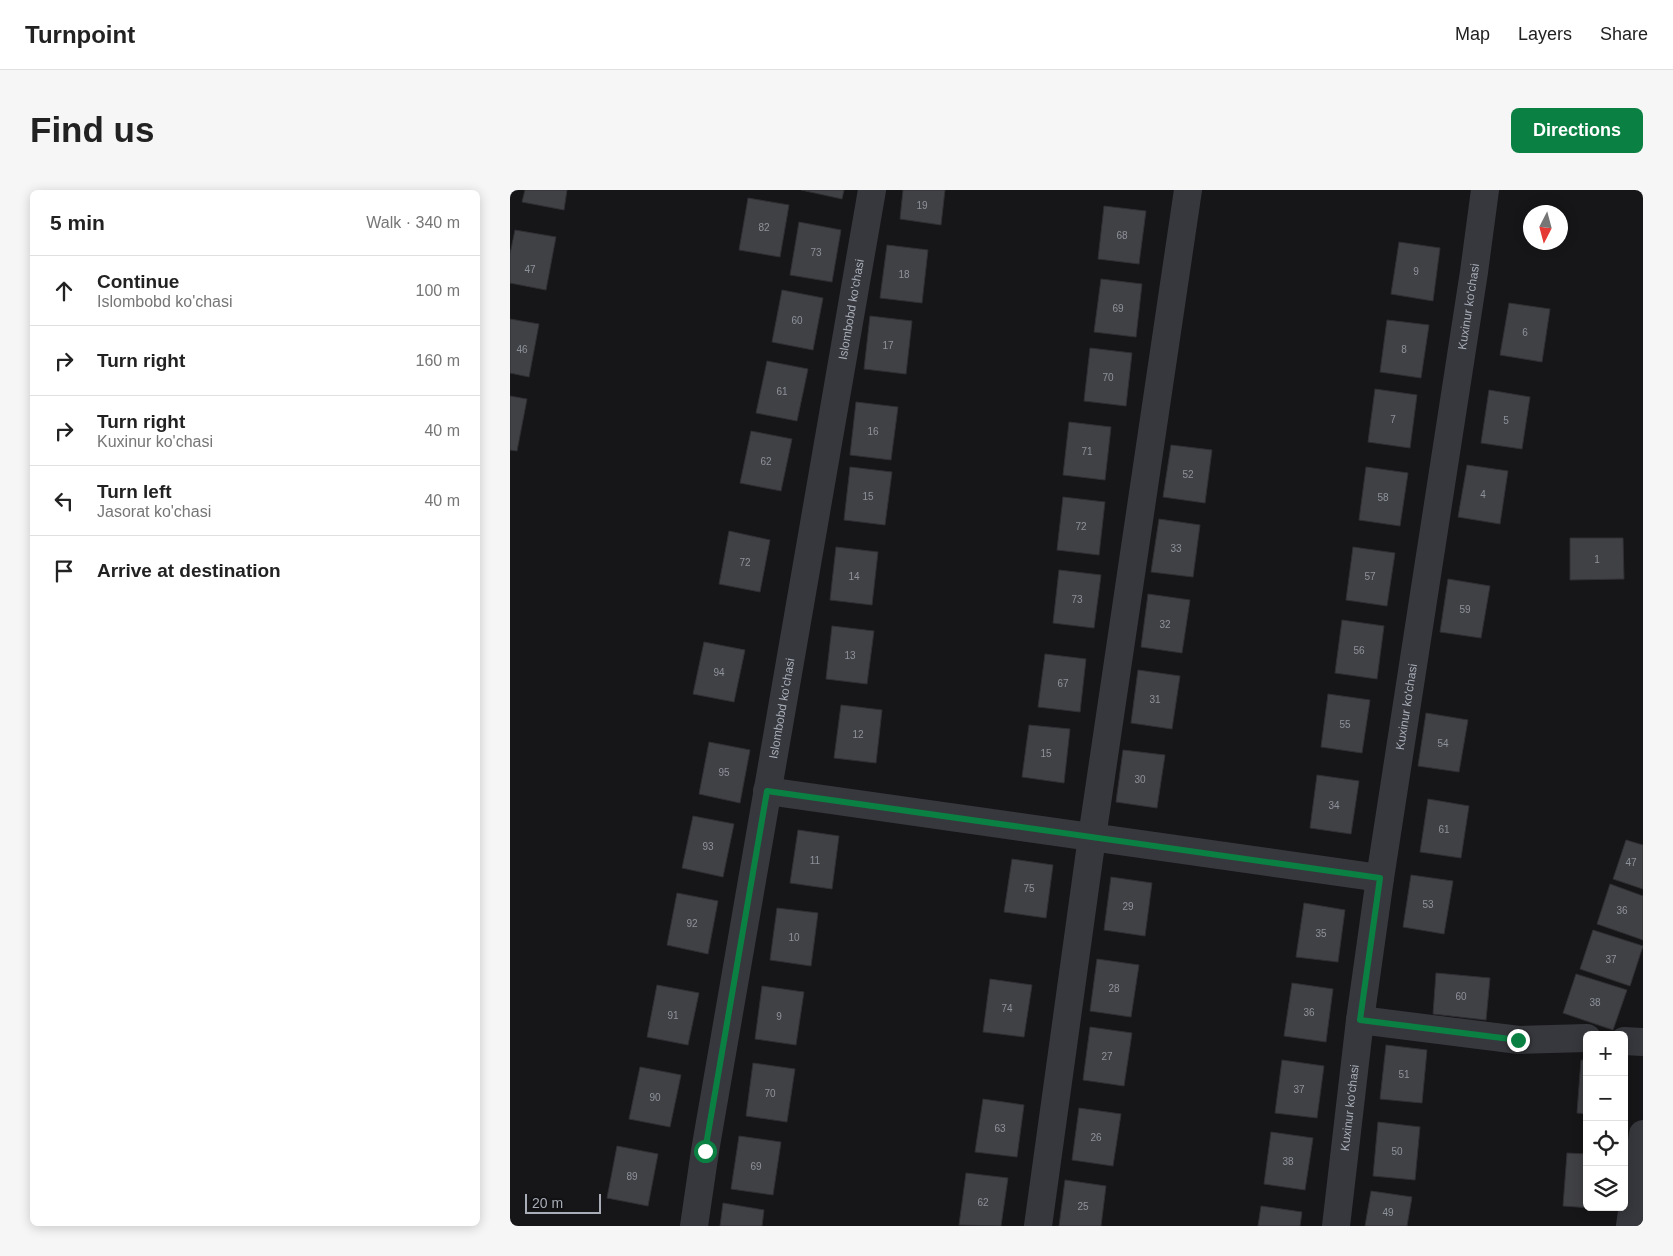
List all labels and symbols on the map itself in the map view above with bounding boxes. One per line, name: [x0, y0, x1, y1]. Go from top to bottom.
house number: 19: [916, 200, 928, 211]
north arrow: [1523, 205, 1568, 250]
house number: 82: [758, 222, 770, 233]
house number: 68: [1116, 230, 1128, 241]
house number: 73: [810, 247, 822, 258]
street label: Islombobd ko'chasi: [836, 258, 867, 361]
street label: Kuxinur ko'chasi: [1455, 263, 1482, 351]
house number: 47: [524, 264, 536, 275]
house number: 9: [1413, 266, 1419, 277]
house number: 18: [898, 269, 910, 280]
house number: 69: [1112, 303, 1124, 314]
house number: 60: [791, 315, 803, 326]
house number: 6: [1522, 327, 1528, 338]
house number: 17: [882, 340, 894, 351]
house number: 46: [516, 344, 528, 355]
house number: 8: [1401, 344, 1407, 355]
house number: 70: [1102, 372, 1114, 383]
house number: 61: [776, 386, 788, 397]
house number: 7: [1390, 414, 1396, 425]
house number: 5: [1503, 415, 1509, 426]
house number: 16: [867, 426, 879, 437]
house number: 71: [1081, 446, 1093, 457]
house number: 62: [760, 456, 772, 467]
house number: 52: [1182, 469, 1194, 480]
house number: 4: [1480, 489, 1486, 500]
house number: 15: [862, 491, 874, 502]
house number: 58: [1377, 492, 1389, 503]
house number: 72: [1075, 521, 1087, 532]
house number: 33: [1170, 543, 1182, 554]
house number: 1: [1594, 554, 1600, 565]
house number: 72: [739, 557, 751, 568]
house number: 14: [848, 571, 860, 582]
house number: 57: [1364, 571, 1376, 582]
house number: 73: [1071, 594, 1083, 605]
house number: 59: [1459, 604, 1471, 615]
house number: 32: [1159, 619, 1171, 630]
house number: 56: [1353, 645, 1365, 656]
house number: 13: [844, 650, 856, 661]
street label: Islombobd ko'chasi: [766, 657, 798, 760]
street label: Kuxinur ko'chasi: [1393, 663, 1420, 751]
house number: 94: [713, 667, 725, 678]
house number: 67: [1057, 678, 1069, 689]
house number: 31: [1149, 694, 1161, 705]
house number: 55: [1339, 719, 1351, 730]
house number: 12: [852, 729, 864, 740]
house number: 54: [1437, 738, 1449, 749]
house number: 15: [1040, 748, 1052, 759]
house number: 95: [718, 767, 730, 778]
house number: 30: [1134, 774, 1146, 785]
house number: 34: [1328, 800, 1340, 811]
house number: 61: [1438, 824, 1450, 835]
house number: 93: [702, 841, 714, 852]
house number: 11: [810, 855, 821, 866]
house number: 47: [1625, 857, 1637, 868]
house number: 75: [1023, 883, 1035, 894]
house number: 53: [1422, 899, 1434, 910]
house number: 29: [1122, 901, 1134, 912]
house number: 36: [1616, 905, 1628, 916]
house number: 92: [686, 918, 698, 929]
house number: 35: [1315, 928, 1327, 939]
house number: 10: [788, 932, 800, 943]
house number: 37: [1605, 954, 1617, 965]
house number: 28: [1108, 983, 1120, 994]
house number: 60: [1455, 991, 1467, 1002]
house number: 38: [1589, 997, 1601, 1008]
house number: 74: [1001, 1003, 1013, 1014]
house number: 36: [1303, 1007, 1315, 1018]
house number: 91: [667, 1010, 679, 1021]
house number: 9: [776, 1011, 782, 1022]
route end: [1507, 1029, 1530, 1052]
house number: 27: [1101, 1051, 1113, 1062]
street label: Kuxinur ko'chasi: [1338, 1064, 1362, 1152]
house number: 51: [1398, 1069, 1410, 1080]
house number: 37: [1293, 1084, 1305, 1095]
house number: 70: [764, 1088, 776, 1099]
house number: 90: [649, 1092, 661, 1103]
house number: 63: [994, 1123, 1006, 1134]
house number: 26: [1090, 1132, 1102, 1143]
route start: [694, 1140, 717, 1163]
house number: 50: [1391, 1146, 1403, 1157]
house number: 38: [1282, 1156, 1294, 1167]
house number: 69: [750, 1161, 762, 1172]
house number: 89: [626, 1171, 638, 1182]
scale bar: [525, 1191, 601, 1214]
house number: 62: [977, 1197, 989, 1208]
house number: 25: [1077, 1201, 1089, 1212]
house number: 49: [1382, 1207, 1394, 1218]

